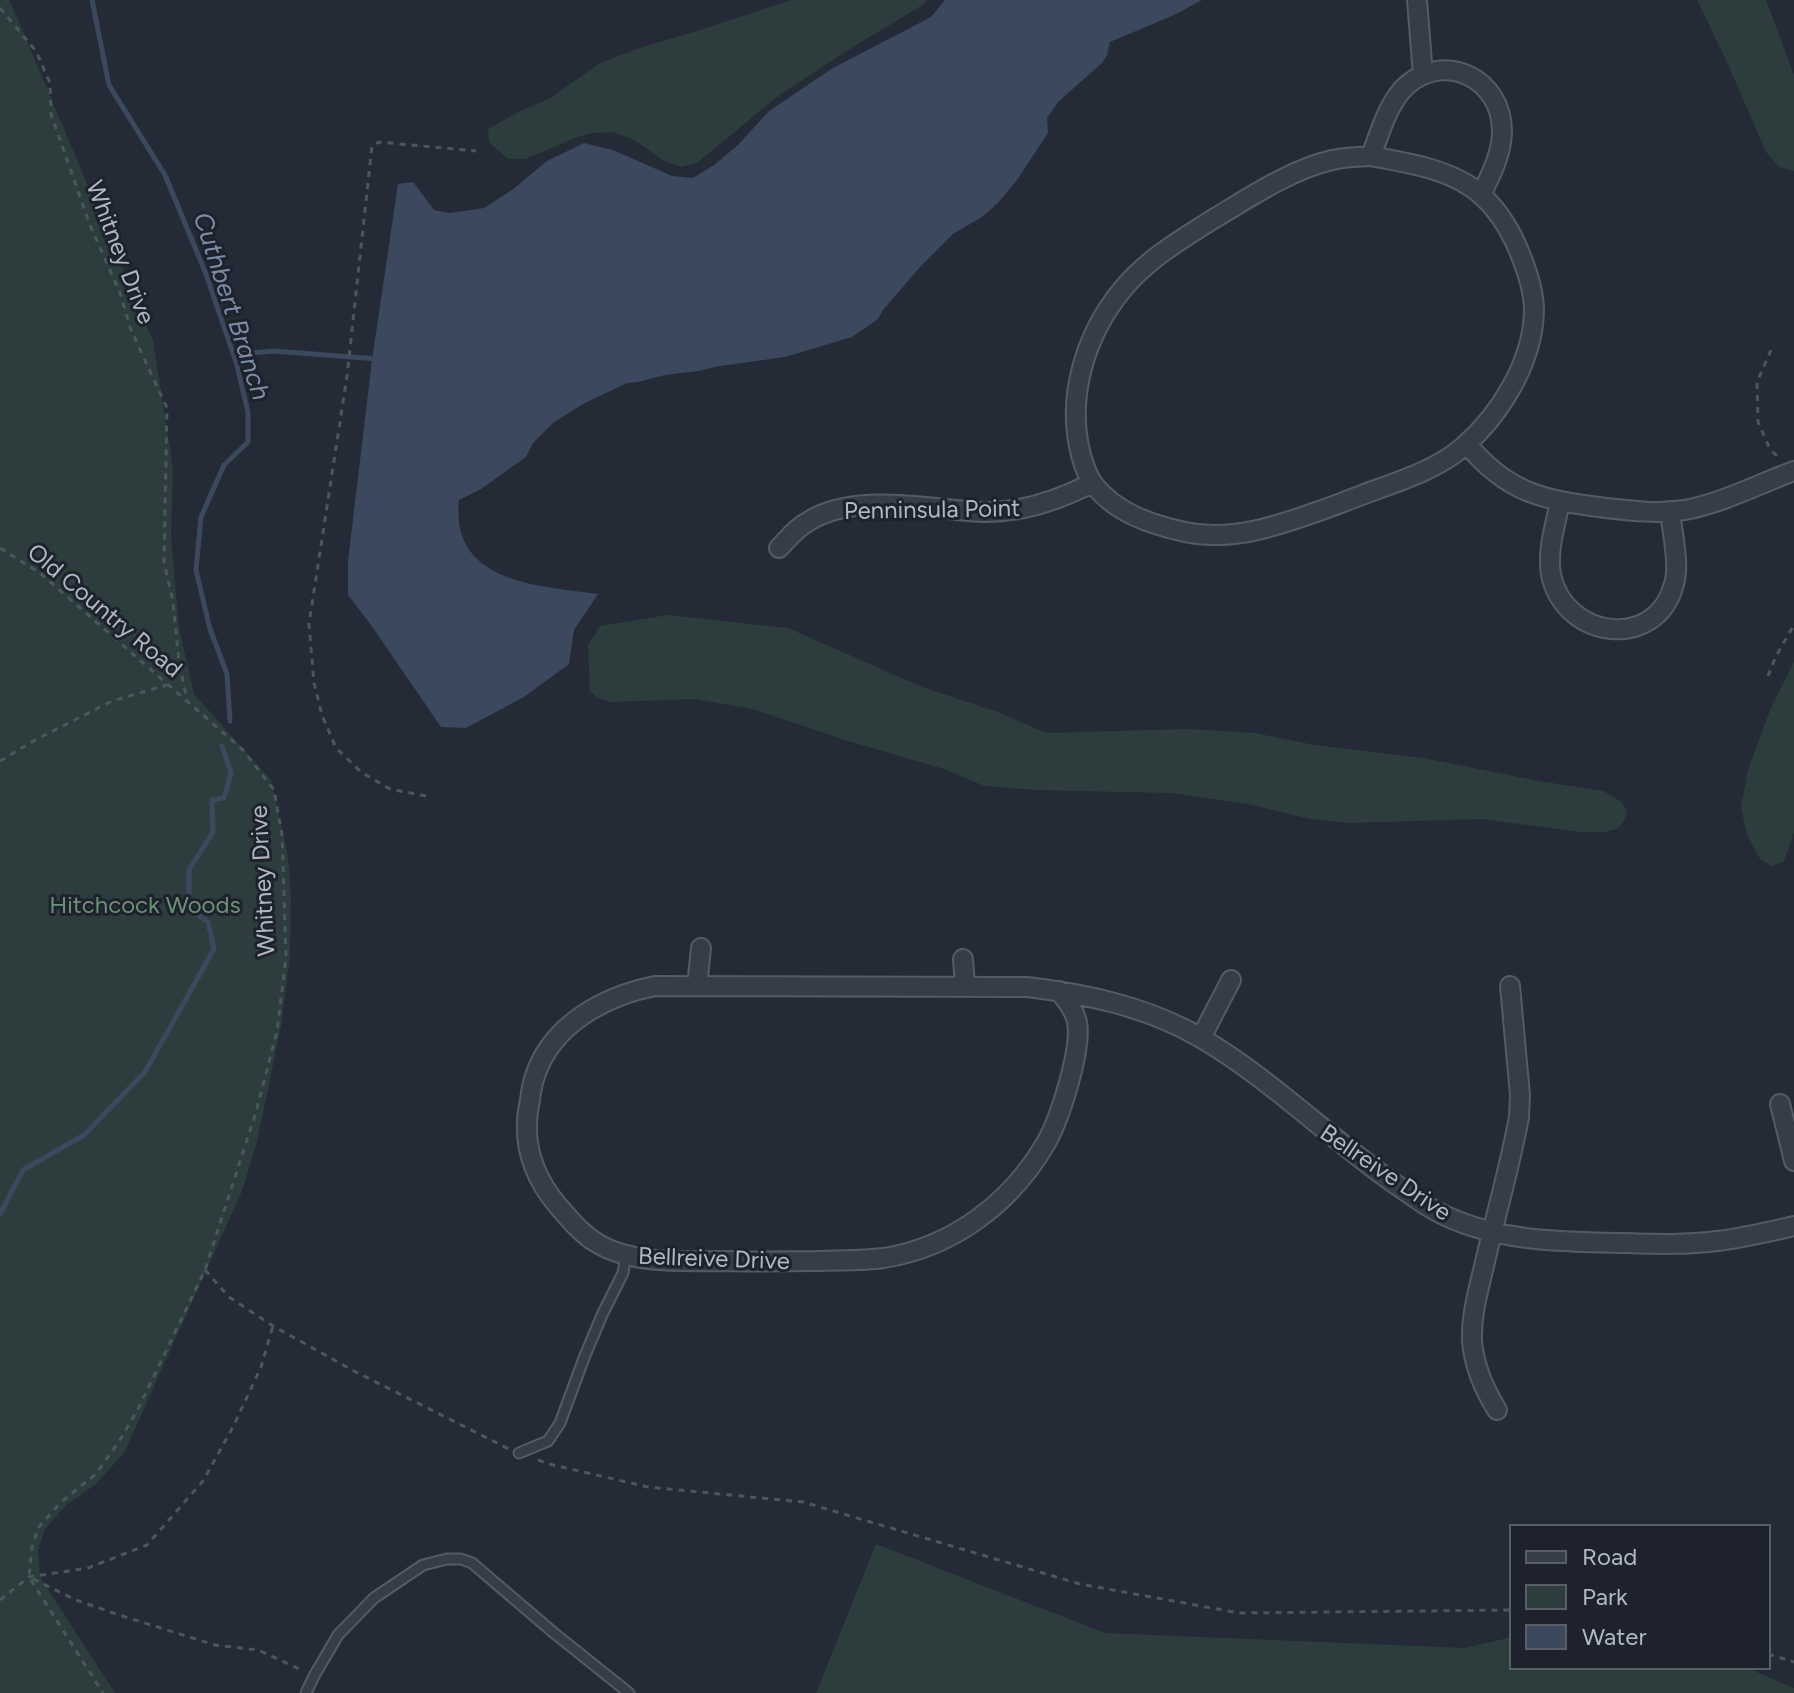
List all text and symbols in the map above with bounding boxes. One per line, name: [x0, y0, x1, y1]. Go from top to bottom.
street label: Whitney Drive: [80, 176, 162, 328]
water label: Cuthbert Branch: [187, 208, 277, 404]
street label: Penninsula Point: [844, 493, 1020, 525]
street label: Old Country Road: [22, 537, 188, 683]
street label: Whitney Drive: [244, 805, 280, 957]
park label: Hitchcock Woods: [49, 890, 241, 919]
street label: Bellreive Drive: [1315, 1118, 1457, 1226]
street label: Bellreive Drive: [638, 1241, 790, 1275]
legend: [1510, 1525, 1770, 1669]
text: Road: [1582, 1542, 1637, 1571]
text: Park: [1582, 1582, 1628, 1611]
text: Water: [1582, 1622, 1647, 1651]

